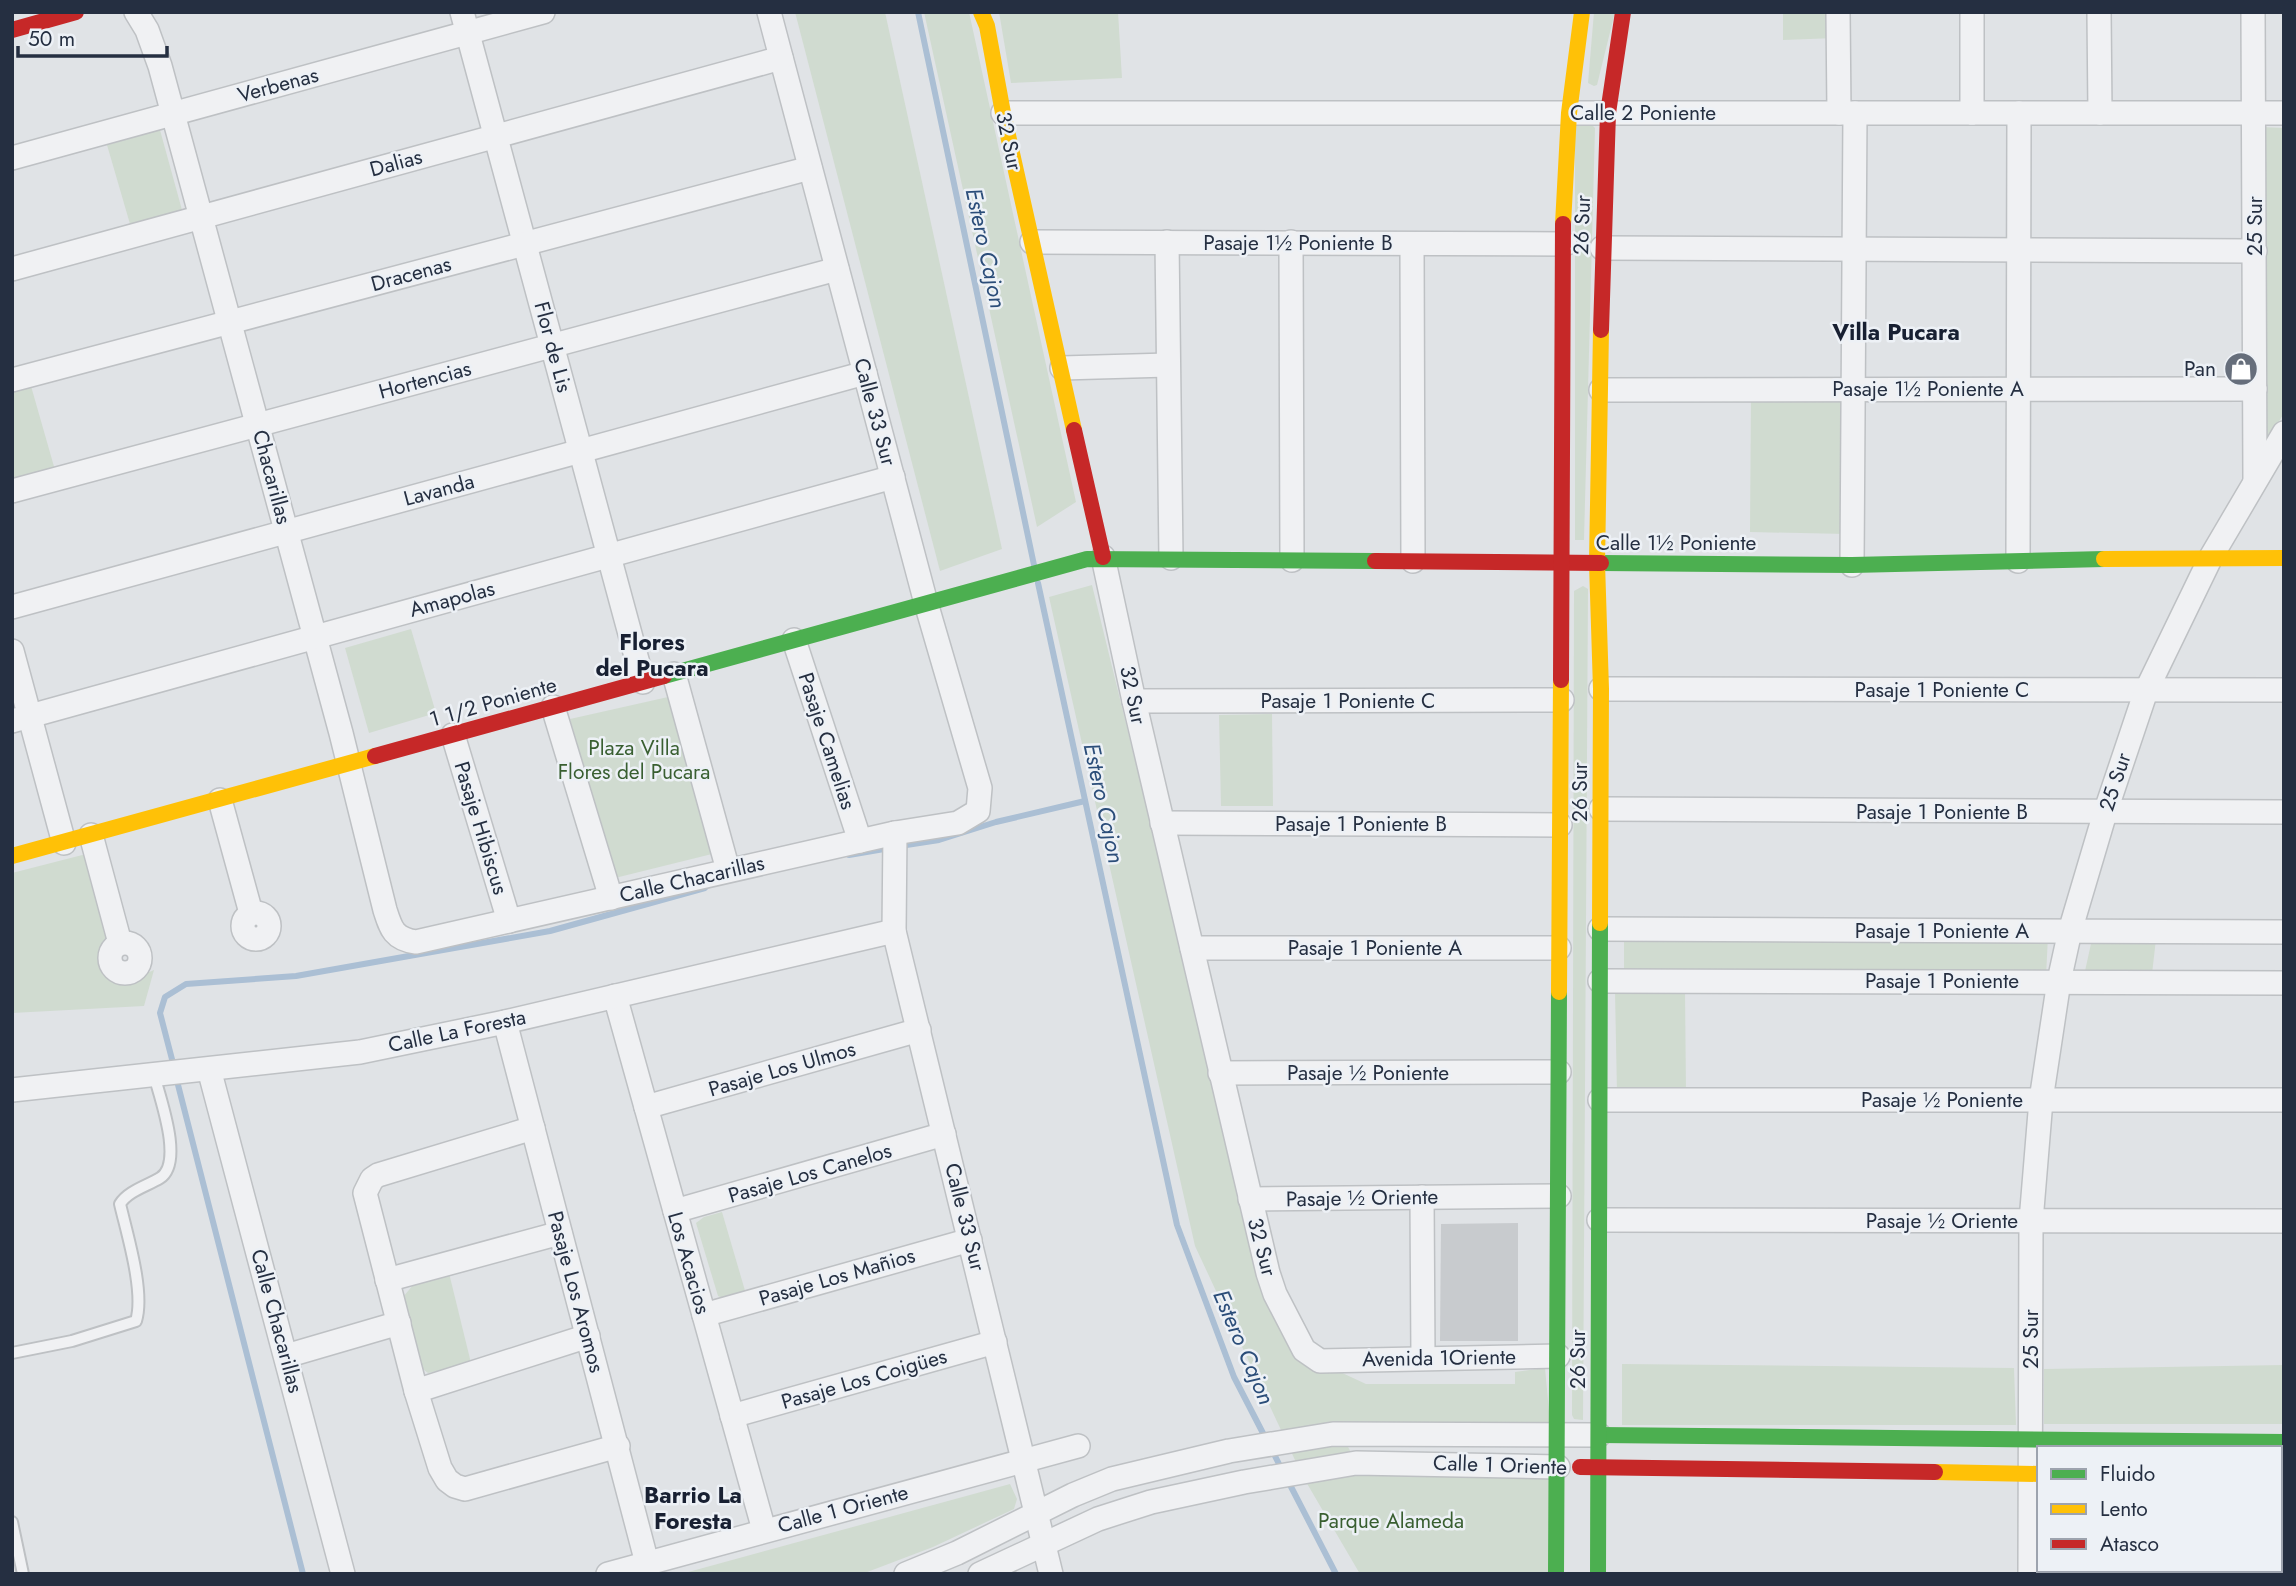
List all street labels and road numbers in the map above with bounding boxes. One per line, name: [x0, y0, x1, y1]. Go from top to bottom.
street label: Verbenas: [234, 60, 322, 110]
street label: Calle 2 Poniente: [1570, 98, 1716, 128]
street label: 32 Sur: [988, 109, 1030, 174]
street label: Dalias: [366, 142, 426, 184]
street label: 26 Sur: [1566, 194, 1598, 256]
street label: 25 Sur: [2240, 195, 2270, 256]
street label: Pasaje 1½ Poniente B: [1203, 228, 1393, 258]
street label: Dracenas: [367, 249, 455, 299]
street label: Flor de Lis: [527, 298, 579, 396]
street label: Hortencias: [375, 353, 475, 407]
street label: Calle 33 Sur: [846, 355, 904, 470]
street label: Pasaje 1½ Poniente A: [1832, 374, 2024, 404]
street label: Chacarillas: [245, 426, 299, 528]
street label: Lavanda: [400, 466, 478, 514]
street label: Calle 1½ Poniente: [1596, 528, 1757, 558]
street label: Amapolas: [406, 573, 498, 625]
street label: 32 Sur: [1112, 663, 1154, 728]
street label: Pasaje Camelias: [791, 669, 863, 813]
street label: 1 1/2 Poniente: [426, 670, 560, 734]
street label: Pasaje 1 Poniente C: [1855, 675, 2029, 705]
street label: Pasaje 1 Poniente C: [1261, 686, 1435, 716]
street label: 25 Sur: [2091, 748, 2139, 815]
street label: Pasaje Hibiscus: [447, 758, 515, 898]
street label: 26 Sur: [1565, 761, 1595, 822]
street label: Pasaje 1 Poniente B: [1856, 797, 2028, 827]
street label: Pasaje 1 Poniente B: [1275, 809, 1447, 839]
street label: Calle Chacarillas: [617, 848, 767, 910]
street label: Pasaje 1 Poniente A: [1855, 916, 2029, 946]
street label: Pasaje 1 Poniente A: [1288, 933, 1462, 963]
street label: Pasaje 1 Poniente: [1865, 966, 2019, 996]
street label: Calle La Foresta: [386, 1002, 528, 1060]
street label: Pasaje Los Ulmos: [705, 1034, 859, 1104]
street label: Pasaje ½ Poniente: [1287, 1058, 1449, 1088]
street label: Pasaje ½ Poniente: [1861, 1085, 2023, 1115]
street label: Pasaje Los Canelos: [725, 1135, 895, 1211]
street label: Calle 33 Sur: [937, 1160, 993, 1275]
street label: Pasaje ½ Oriente: [1286, 1182, 1439, 1214]
street label: Pasaje ½ Oriente: [1866, 1206, 2018, 1236]
street label: Pasaje Los Aromos: [540, 1208, 612, 1376]
street label: Los Acacios: [660, 1208, 718, 1318]
street label: 32 Sur: [1240, 1214, 1284, 1280]
street label: Pasaje Los Mañios: [755, 1240, 919, 1314]
street label: Calle Chacarillas: [243, 1246, 311, 1396]
street label: 25 Sur: [2016, 1308, 2046, 1369]
street label: 26 Sur: [1563, 1328, 1593, 1389]
street label: Pasaje Los Coigües: [778, 1341, 950, 1417]
street label: Avenida 1Oriente: [1362, 1342, 1516, 1374]
street label: Calle 1 Oriente: [1433, 1448, 1568, 1482]
street label: Calle 1 Oriente: [774, 1477, 912, 1541]

